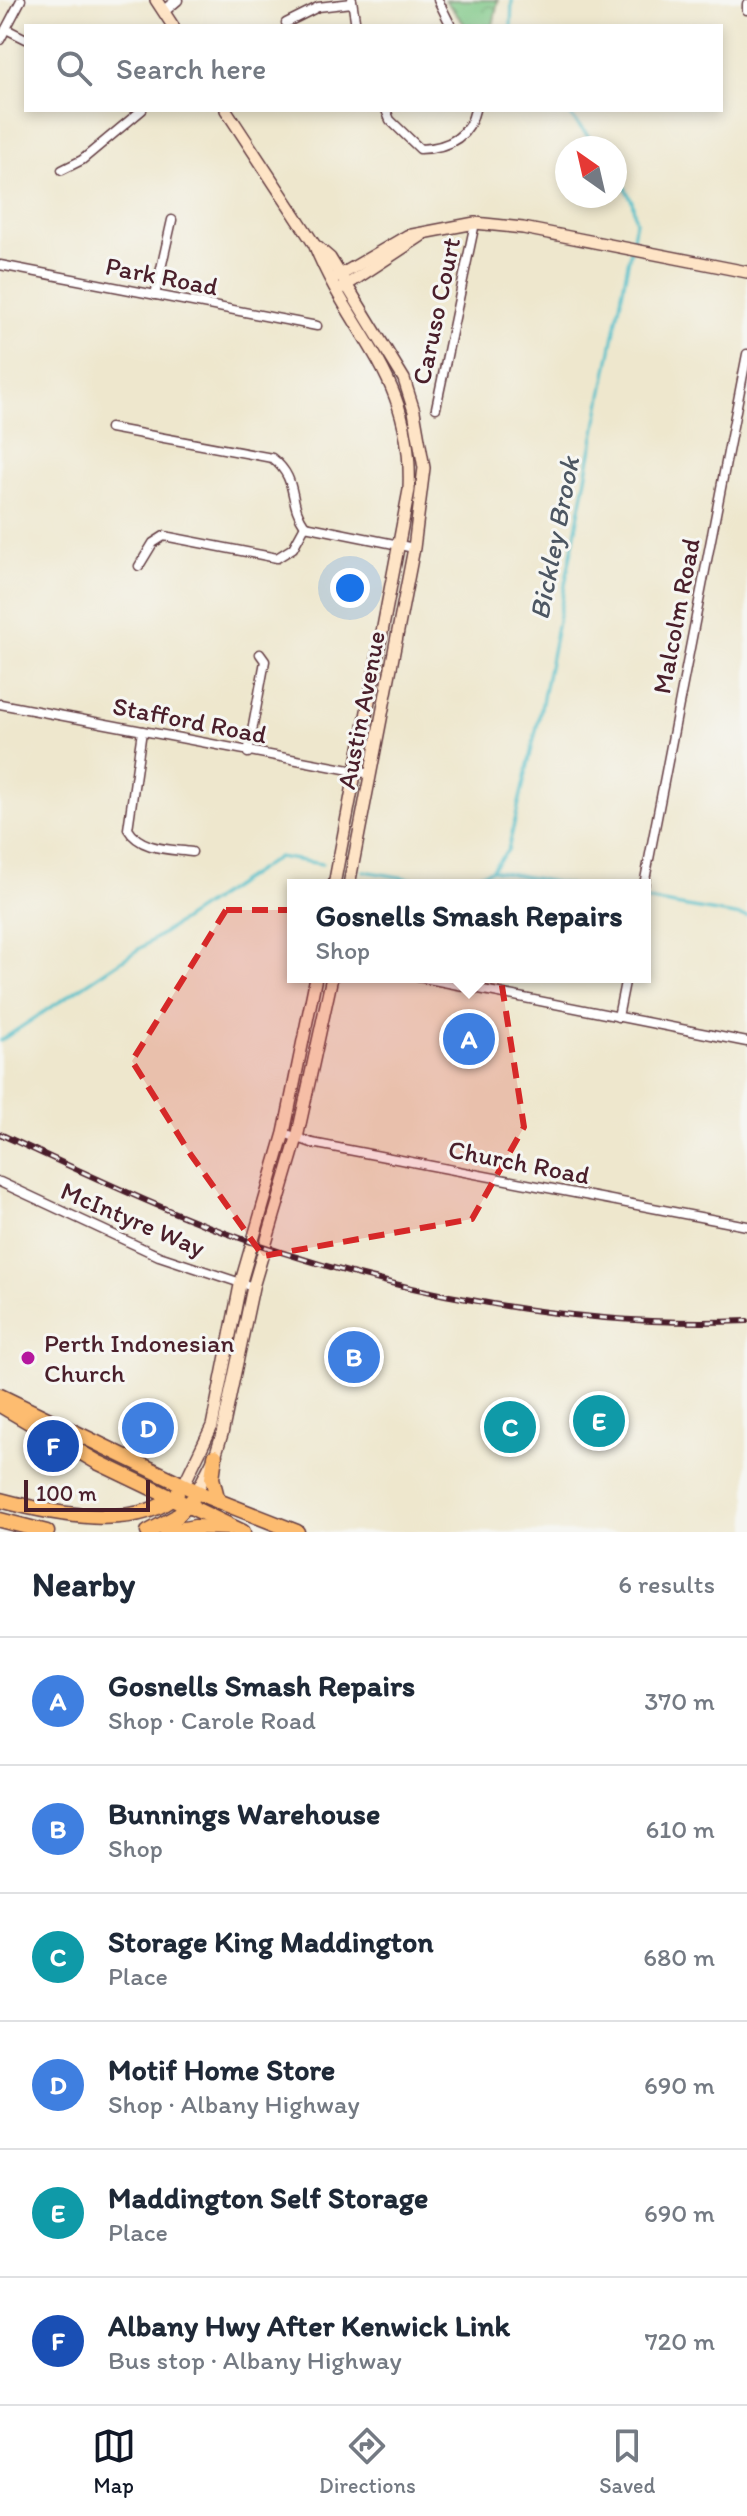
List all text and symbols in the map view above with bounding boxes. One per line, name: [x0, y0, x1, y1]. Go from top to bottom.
search box: [24, 24, 723, 112]
icon: search: [52, 46, 96, 90]
text: Search here: [116, 50, 266, 87]
north arrow: [555, 136, 627, 208]
street label: Caruso Court: [405, 234, 467, 388]
street label: Park Road: [103, 249, 221, 303]
water label: Bickley Brook: [522, 452, 587, 622]
street label: Malcolm Road: [645, 535, 707, 697]
your location: [330, 568, 370, 608]
street label: Austin Avenue: [330, 628, 392, 792]
street label: Stafford Road: [110, 689, 271, 751]
popup: [287, 879, 651, 983]
text: Gosnells Smash Repairs: [315, 897, 623, 934]
text: Shop: [315, 934, 370, 966]
pin: A: [443, 1009, 495, 1069]
street label: Church Road: [446, 1133, 592, 1191]
street label: McIntyre Way: [56, 1174, 210, 1264]
place label: Perth Indonesian Church: [44, 1327, 235, 1389]
pin: B: [328, 1327, 380, 1387]
marker: Perth Indonesian Church: [19, 1349, 37, 1367]
pin: E: [573, 1391, 625, 1451]
pin: C: [484, 1397, 536, 1457]
pin: D: [122, 1398, 174, 1458]
pin: F: [27, 1416, 79, 1476]
scale bar: [24, 1476, 150, 1512]
text: 100 m: [36, 1480, 97, 1507]
text: Nearby: [32, 1564, 135, 1605]
text: 6 results: [618, 1568, 715, 1600]
text: Gosnells Smash Repairs: [108, 1667, 415, 1704]
text: A: [50, 1685, 66, 1717]
text: 370 m: [644, 1685, 715, 1717]
text: Shop · Carole Road: [108, 1704, 316, 1736]
text: Bunnings Warehouse: [108, 1795, 380, 1832]
text: B: [50, 1813, 66, 1845]
text: 610 m: [645, 1813, 715, 1845]
text: Shop: [108, 1832, 163, 1864]
text: Storage King Maddington: [108, 1923, 433, 1960]
text: C: [50, 1941, 66, 1973]
text: 680 m: [643, 1941, 715, 1973]
text: Place: [108, 1960, 168, 1992]
text: Motif Home Store: [108, 2051, 335, 2088]
text: D: [49, 2069, 67, 2101]
text: 690 m: [644, 2069, 715, 2101]
text: Shop · Albany Highway: [108, 2088, 360, 2120]
text: Maddington Self Storage: [108, 2179, 428, 2216]
text: E: [51, 2197, 65, 2229]
text: 690 m: [644, 2197, 715, 2229]
text: Place: [108, 2216, 168, 2248]
text: Albany Hwy After Kenwick Link: [108, 2307, 510, 2344]
text: F: [51, 2325, 65, 2357]
text: 720 m: [645, 2325, 715, 2357]
text: Bus stop · Albany Highway: [108, 2344, 402, 2376]
tab: Map: [92, 2424, 136, 2499]
tab: Directions: [319, 2424, 416, 2499]
tab: Saved: [599, 2424, 655, 2499]

